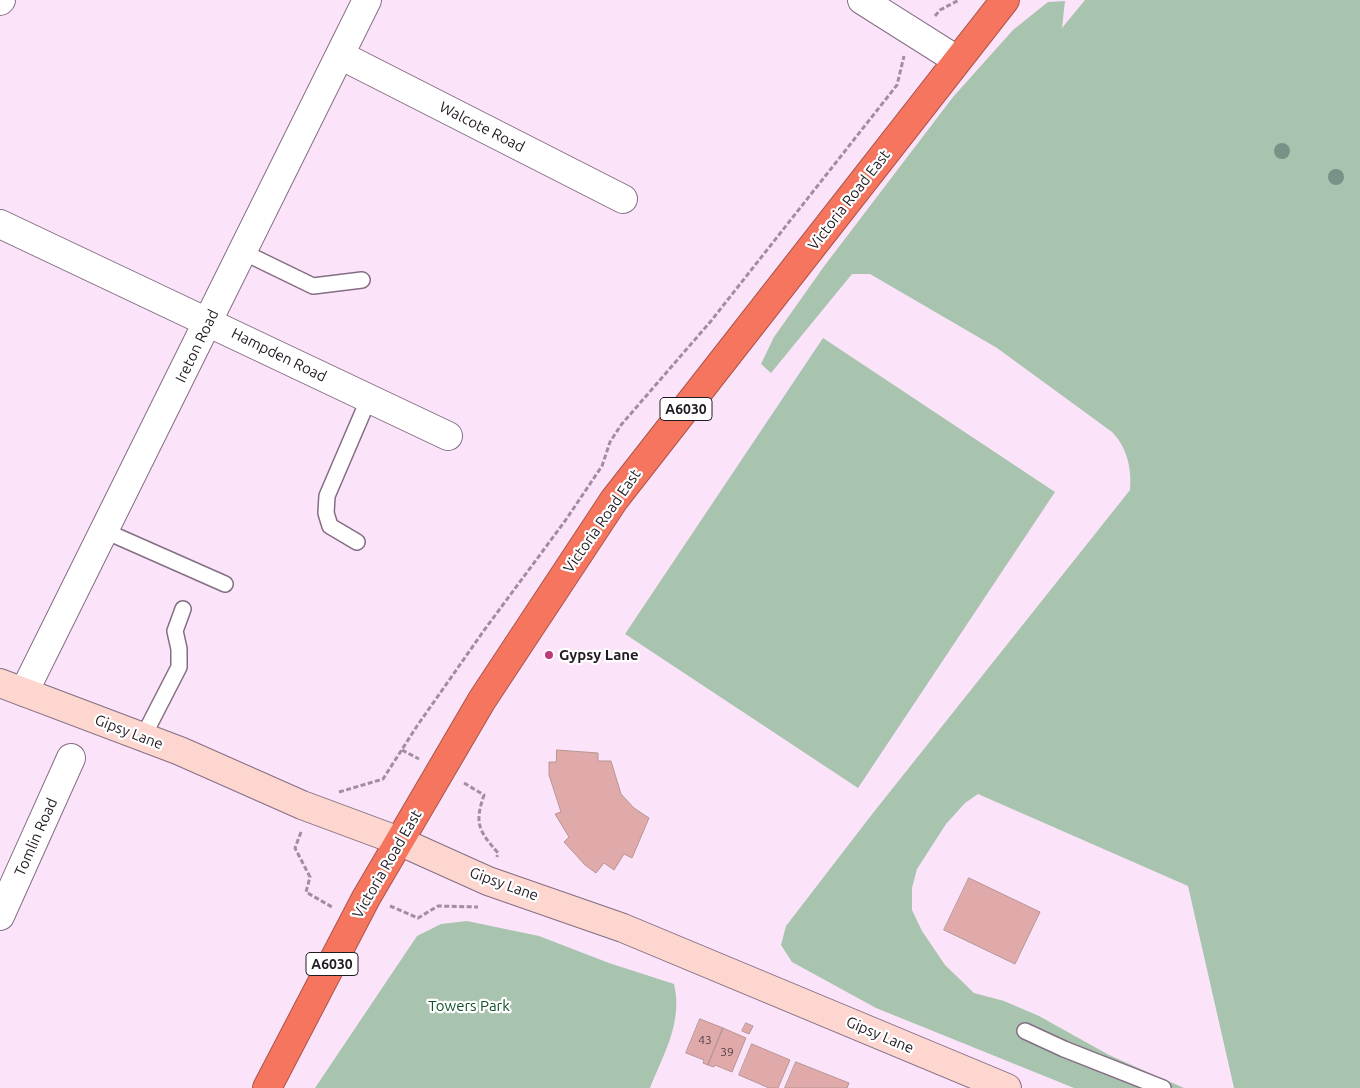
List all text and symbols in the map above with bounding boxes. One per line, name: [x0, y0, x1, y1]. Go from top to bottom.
street label: Walcote Road: [436, 98, 528, 156]
street label: Victoria Road East: [804, 146, 894, 254]
street label: Ireton Road: [172, 307, 222, 385]
street label: Hampden Road: [229, 324, 329, 386]
road number: A6030: [660, 398, 712, 420]
street label: Victoria Road East: [560, 466, 644, 576]
place label: Gypsy Lane: [559, 646, 639, 664]
marker: Gypsy Lane: [543, 649, 555, 661]
street label: Gipsy Lane: [92, 711, 166, 753]
street label: Tomlin Road: [11, 795, 61, 879]
street label: Victoria Road East: [349, 807, 425, 921]
street label: Gipsy Lane: [467, 863, 541, 905]
road number: A6030: [306, 952, 358, 976]
park label: Towers Park: [428, 997, 510, 1015]
street label: Gipsy Lane: [843, 1013, 917, 1057]
house number: 43: [698, 1033, 712, 1047]
house number: 39: [720, 1045, 734, 1059]

